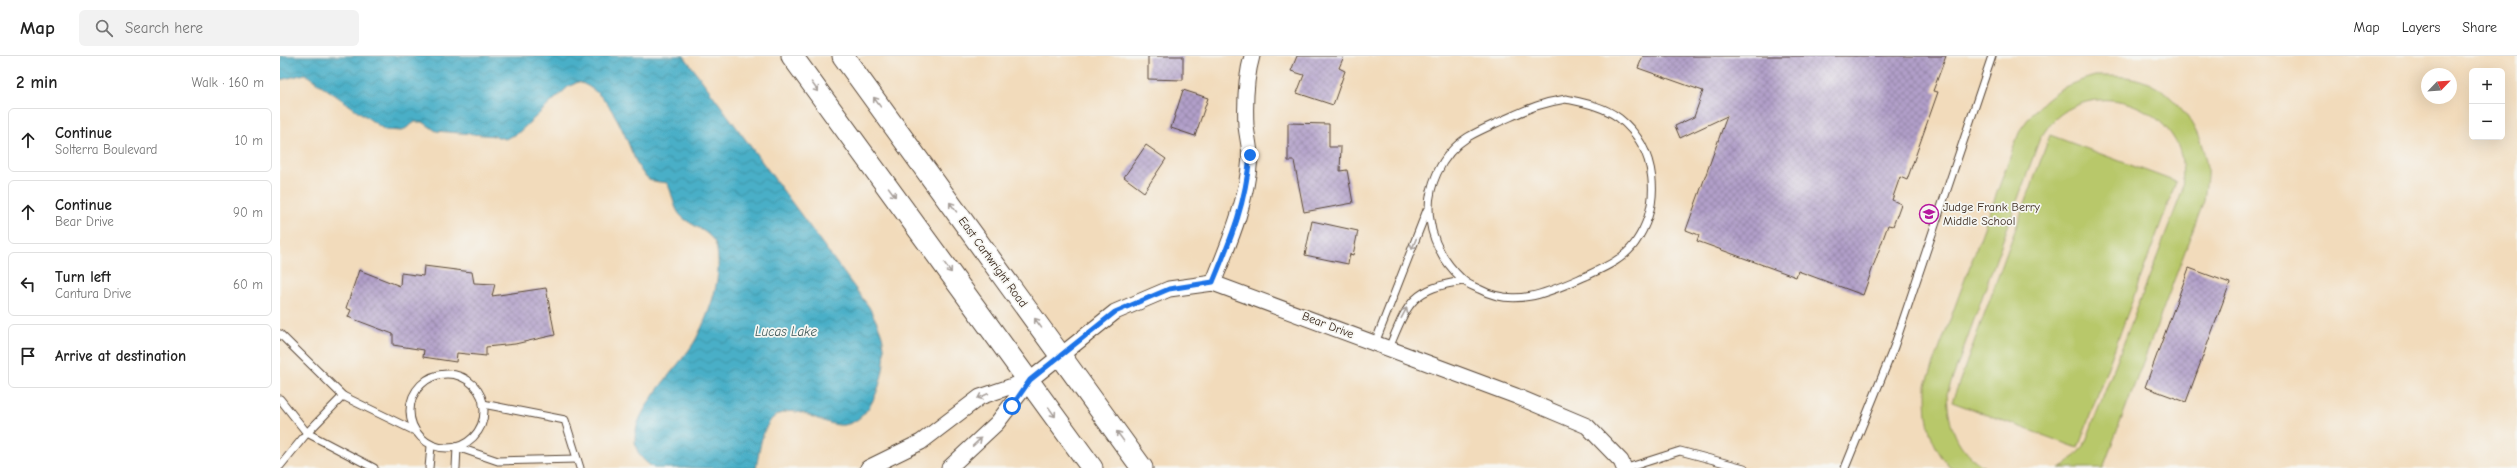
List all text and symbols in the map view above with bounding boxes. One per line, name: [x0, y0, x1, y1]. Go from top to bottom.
search box: [79, 10, 359, 46]
text: Map: [20, 17, 55, 39]
icon: search: [93, 17, 115, 39]
text: Search here: [125, 19, 203, 37]
text: Map: [2353, 19, 2380, 36]
text: Layers: [2402, 19, 2440, 36]
text: Share: [2462, 19, 2497, 36]
north arrow: [2421, 68, 2457, 104]
map controls: [2469, 68, 2505, 140]
button: +: [2469, 68, 2505, 104]
text: 2 min: [16, 73, 57, 92]
text: Walk · 160 m: [192, 75, 264, 90]
one-way arrow: [811, 82, 820, 93]
one-way arrow: [872, 97, 881, 108]
button: −: [2469, 104, 2505, 140]
text: Continue: [55, 124, 112, 142]
icon: ahead: [17, 129, 39, 151]
text: 10 m: [235, 133, 263, 148]
text: Solterra Boulevard: [55, 142, 157, 157]
route end: [1241, 146, 1259, 164]
one-way arrow: [888, 187, 896, 198]
text: Continue: [55, 196, 112, 214]
place label: Judge Frank Berry Middle School: [1943, 200, 2040, 228]
icon: ahead: [17, 201, 39, 223]
one-way arrow: [949, 202, 957, 213]
school or university icon: Judge Frank Berry Middle School: [1918, 203, 1940, 225]
text: 90 m: [233, 205, 263, 220]
text: Bear Drive: [55, 214, 114, 229]
street label: East Cartwright Road: [955, 214, 1031, 310]
one-way arrow: [1409, 238, 1417, 250]
one-way arrow: [944, 263, 952, 274]
text: Turn left: [55, 268, 111, 286]
icon: left: [17, 273, 39, 295]
text: 60 m: [233, 277, 263, 292]
text: Cantura Drive: [55, 286, 131, 301]
one-way arrow: [1401, 307, 1408, 319]
street label: Bear Drive: [1300, 309, 1356, 341]
one-way arrow: [1034, 318, 1042, 329]
water label: Lucas Lake: [755, 324, 817, 339]
icon: arrive: [17, 345, 39, 367]
text: Arrive at destination: [55, 347, 186, 365]
one-way arrow: [978, 393, 990, 400]
route start: [1003, 397, 1021, 415]
one-way arrow: [1048, 406, 1056, 417]
one-way arrow: [1116, 431, 1124, 442]
one-way arrow: [972, 437, 983, 446]

